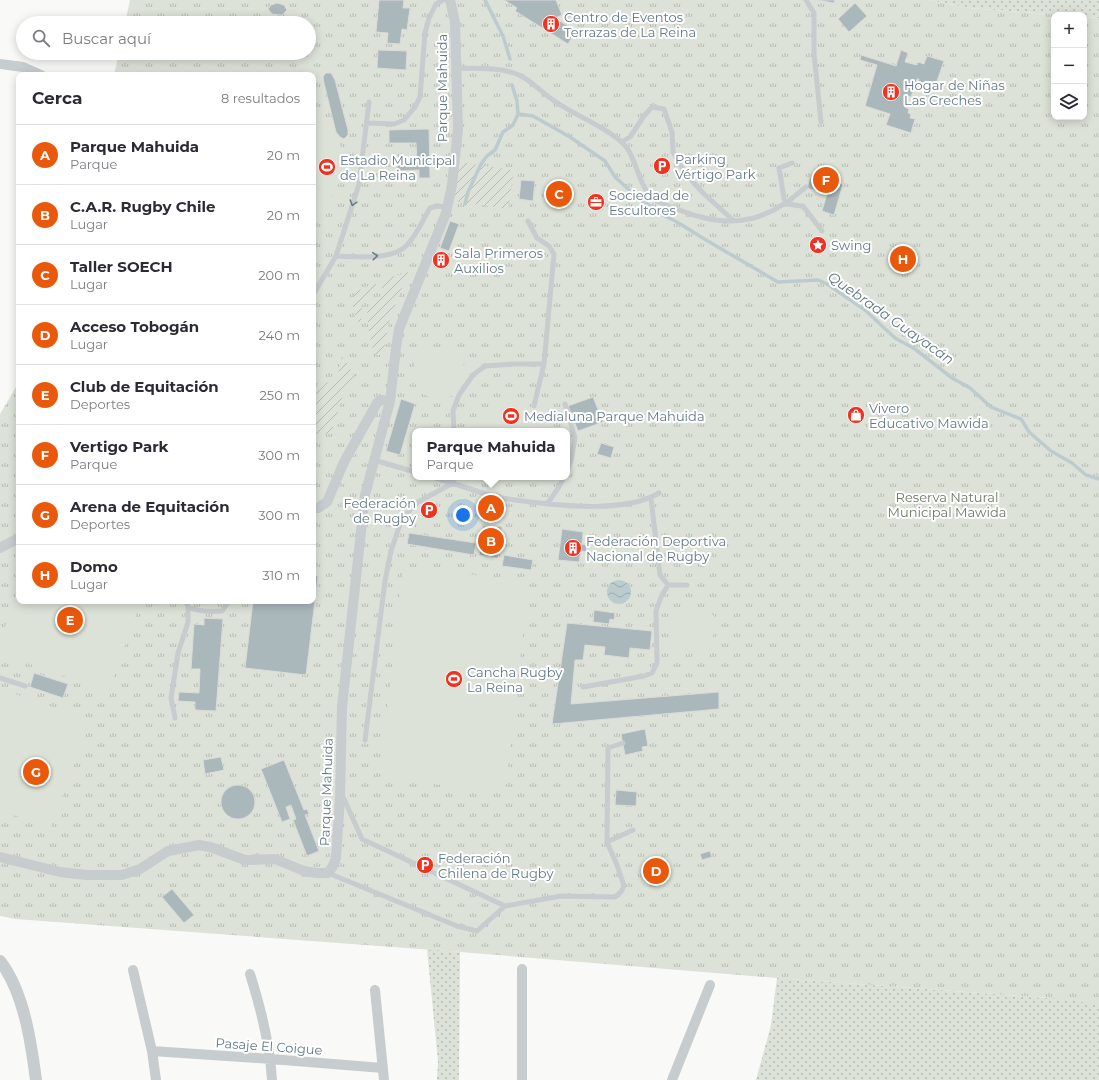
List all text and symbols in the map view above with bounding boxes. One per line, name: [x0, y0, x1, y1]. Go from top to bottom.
place label: Centro de Eventos Terrazas de La Reina: [564, 9, 696, 40]
map controls: [1051, 12, 1087, 120]
button: +: [1051, 12, 1087, 48]
building icon: Centro de Eventos Terrazas de La Reina: [541, 14, 561, 34]
search box: [16, 16, 316, 60]
icon: search: [30, 27, 52, 49]
text: Buscar aquí: [62, 29, 151, 48]
street label: Parque Mahuida: [434, 34, 450, 142]
button: −: [1051, 48, 1087, 84]
place label: Hogar de Niñas Las Creches: [904, 77, 1005, 108]
building icon: Hogar de Niñas Las Creches: [881, 82, 901, 102]
button: layers: [1051, 84, 1087, 120]
text: Cerca: [32, 88, 82, 108]
text: 8 resultados: [221, 90, 300, 106]
text: Parque Mahuida: [70, 137, 199, 156]
text: A: [40, 147, 50, 163]
text: 20 m: [267, 147, 300, 163]
place label: Parking Vértigo Park: [675, 151, 756, 182]
place label: Estadio Municipal de La Reina: [340, 152, 456, 183]
text: Parque: [70, 156, 117, 172]
parking icon: Parking Vértigo Park: [652, 156, 672, 176]
sports icon: Estadio Municipal de La Reina: [317, 157, 337, 177]
pin: F: [813, 165, 839, 195]
pin: C: [546, 179, 572, 209]
place label: Sociedad de Escultores: [609, 187, 689, 218]
office icon: Sociedad de Escultores: [586, 192, 606, 212]
text: C.A.R. Rugby Chile: [70, 197, 215, 216]
one-way arrow: [349, 199, 358, 206]
text: B: [40, 207, 50, 223]
text: 20 m: [267, 207, 300, 223]
text: Lugar: [70, 216, 108, 232]
place icon: Swing: [808, 235, 828, 255]
place label: Swing: [831, 237, 871, 253]
pin: H: [890, 244, 916, 274]
place label: Sala Primeros Auxilios: [454, 245, 543, 276]
building icon: Sala Primeros Auxilios: [431, 250, 451, 270]
one-way arrow: [372, 251, 378, 260]
text: Taller SOECH: [70, 257, 173, 276]
text: C: [40, 267, 50, 283]
text: 200 m: [258, 267, 300, 283]
water label: Quebrada Guayacán: [824, 268, 958, 368]
text: Lugar: [70, 276, 108, 292]
text: Acceso Tobogán: [70, 317, 199, 336]
text: D: [40, 327, 50, 343]
text: 240 m: [259, 327, 300, 343]
text: Lugar: [70, 336, 108, 352]
text: Club de Equitación: [70, 377, 219, 396]
text: E: [41, 387, 49, 403]
text: 250 m: [259, 387, 300, 403]
text: Deportes: [70, 396, 130, 412]
place label: Vivero Educativo Mawida: [869, 400, 989, 431]
shop icon: Vivero Educativo Mawida: [846, 405, 866, 425]
sports icon: Medialuna Parque Mahuida: [501, 406, 521, 426]
place label: Medialuna Parque Mahuida: [524, 408, 705, 424]
popup: [412, 428, 570, 480]
text: Vertigo Park: [70, 437, 168, 456]
text: Parque Mahuida: [426, 437, 556, 456]
text: F: [41, 447, 49, 463]
text: 300 m: [258, 447, 300, 463]
text: Parque: [70, 456, 117, 472]
text: Parque: [426, 456, 474, 472]
park label: Reserva Natural Municipal Mawida: [888, 489, 1006, 520]
pin: A: [478, 493, 504, 523]
place label: Federación de Rugby: [343, 495, 417, 526]
text: Arena de Equitación: [70, 497, 230, 516]
parking icon: Federación de Rugby: [419, 500, 439, 520]
your location: [453, 505, 473, 525]
text: G: [40, 507, 50, 523]
text: 300 m: [258, 507, 300, 523]
text: Deportes: [70, 516, 130, 532]
pin: B: [478, 526, 504, 556]
place label: Federación Deportiva Nacional de Rugby: [586, 533, 726, 564]
building icon: Federación Deportiva Nacional de Rugby: [563, 538, 583, 558]
text: Domo: [70, 557, 118, 576]
text: H: [40, 567, 50, 583]
text: 310 m: [262, 567, 300, 583]
text: Lugar: [70, 576, 108, 592]
pin: E: [57, 605, 83, 635]
place label: Cancha Rugby La Reina: [467, 664, 563, 695]
sports icon: Cancha Rugby La Reina: [444, 669, 464, 689]
street label: Parque Mahuida: [316, 738, 336, 846]
pin: G: [23, 757, 49, 787]
place label: Federación Chilena de Rugby: [438, 850, 554, 881]
parking icon: Federación Chilena de Rugby: [415, 855, 435, 875]
pin: D: [643, 856, 669, 886]
street label: Pasaje El Coigue: [215, 1034, 323, 1058]

